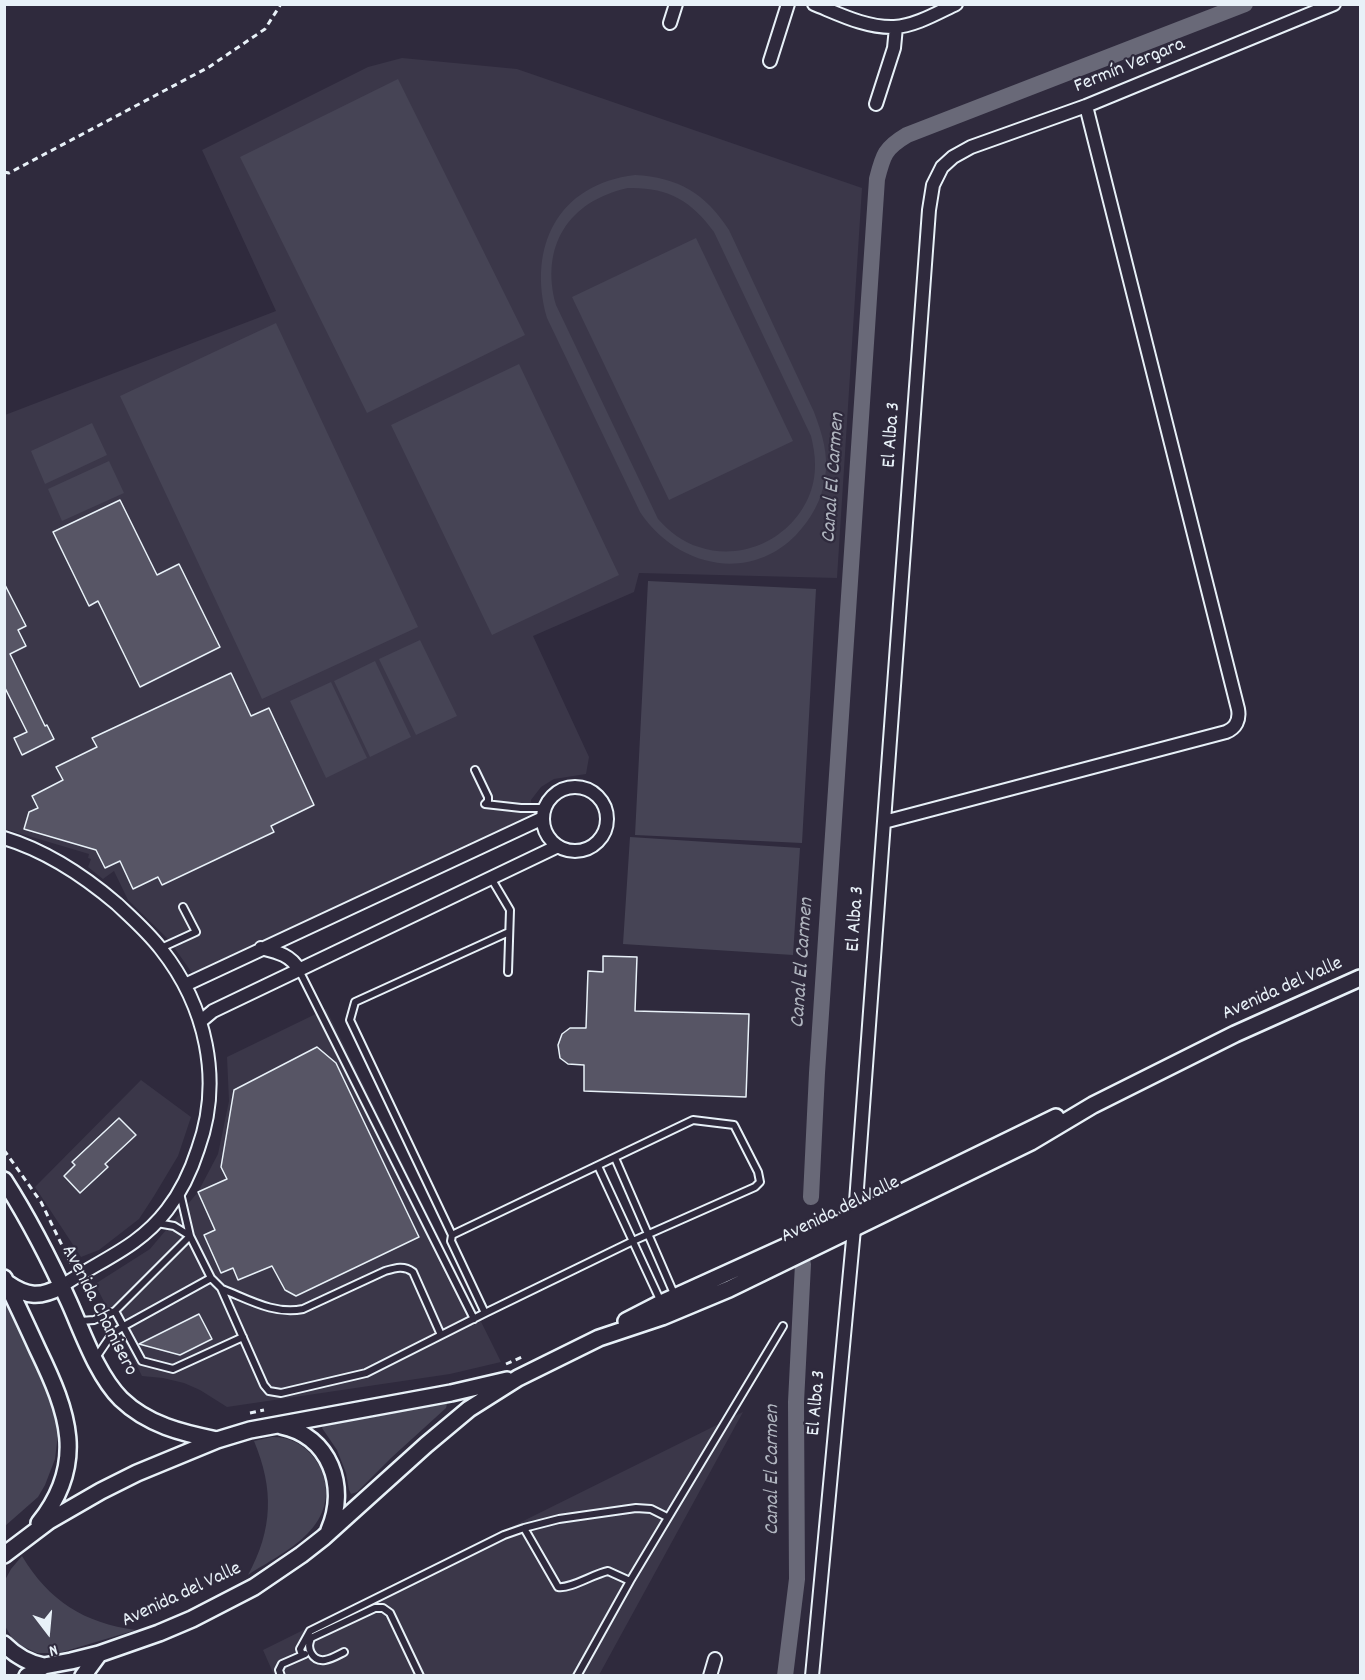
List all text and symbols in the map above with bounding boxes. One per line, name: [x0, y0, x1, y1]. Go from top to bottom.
street label: Fermín Vergara: [1071, 34, 1189, 100]
street label: El Alba 3: [879, 401, 907, 469]
water label: Canal El Carmen: [818, 412, 852, 544]
street label: El Alba 3: [843, 885, 871, 953]
water label: Canal El Carmen: [787, 897, 821, 1029]
street label: Avenida del Valle: [1219, 953, 1347, 1027]
street label: Avenida del Valle: [778, 1172, 904, 1250]
street label: Avenida Chamisero: [55, 1242, 141, 1380]
street label: El Alba 3: [803, 1369, 833, 1437]
water label: Canal El Carmen: [761, 1405, 787, 1535]
street label: Avenida del Valle: [118, 1558, 246, 1634]
north arrow: [18, 1602, 78, 1662]
text: N: [46, 1638, 60, 1662]

